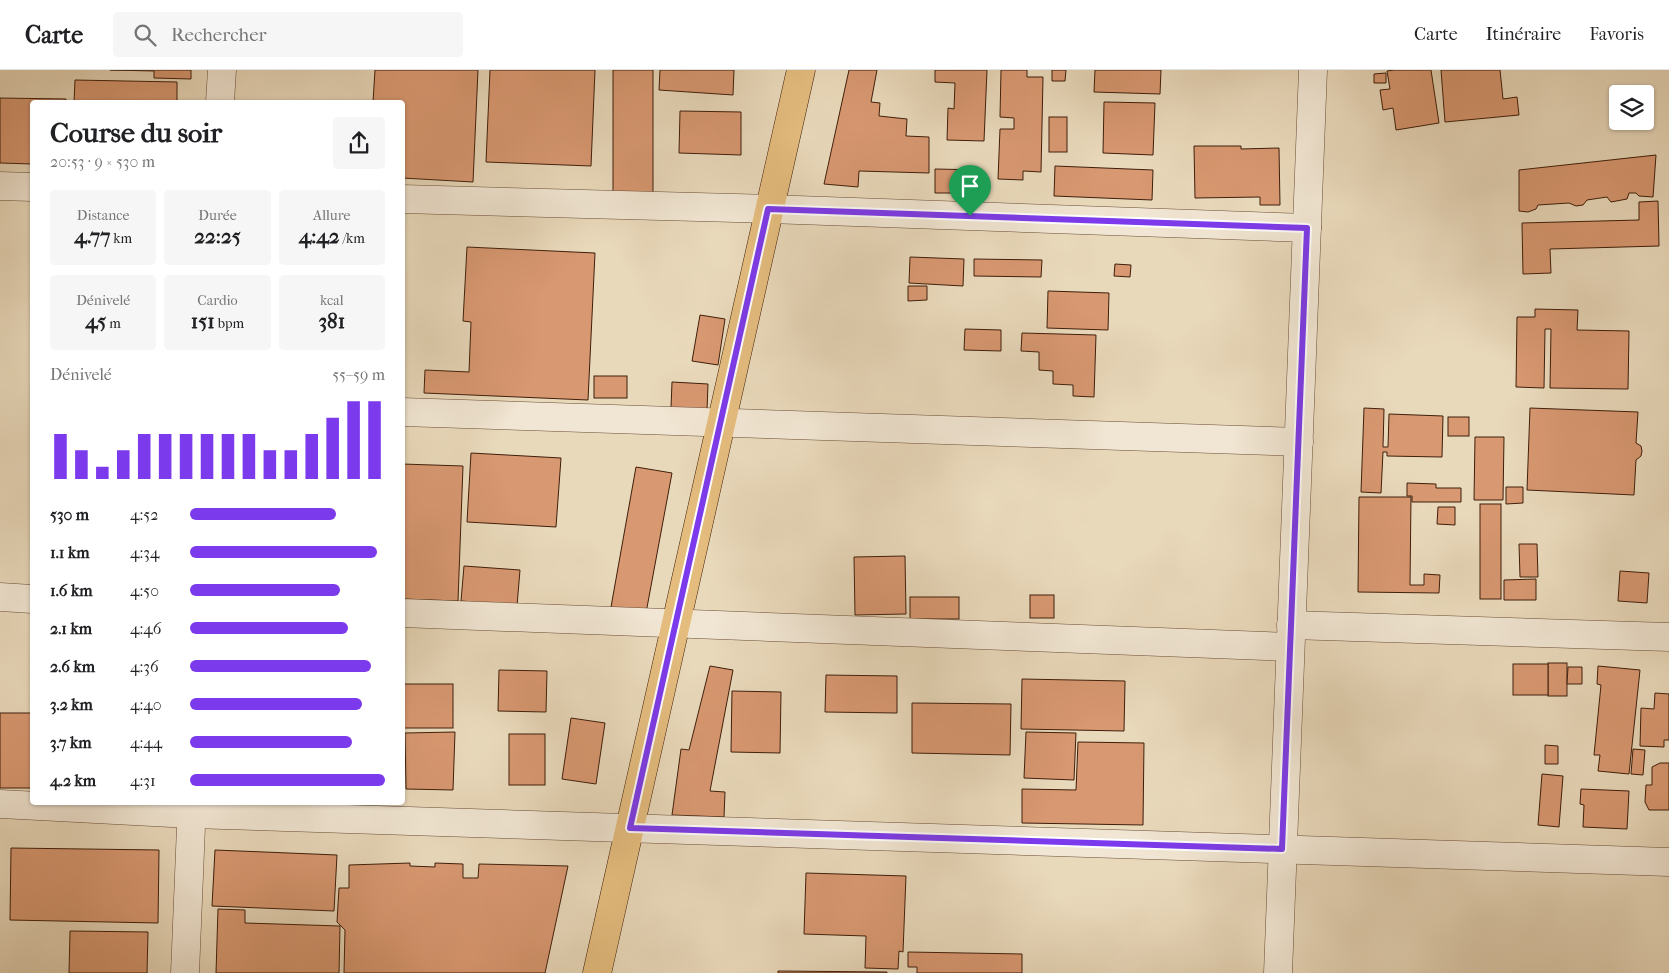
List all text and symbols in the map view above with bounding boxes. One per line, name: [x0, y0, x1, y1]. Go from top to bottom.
search box: [113, 12, 463, 57]
text: Carte: [25, 21, 83, 49]
icon: search: [131, 21, 159, 49]
text: Rechercher: [171, 24, 267, 46]
text: Carte: [1414, 24, 1458, 45]
text: Itinéraire: [1486, 24, 1561, 45]
text: Favoris: [1589, 24, 1644, 45]
map controls: [1609, 85, 1654, 130]
button: layers: [1609, 85, 1654, 130]
text: Course du soir: [50, 116, 222, 149]
button: share: [333, 117, 385, 169]
text: 20:53 · 9 × 530 m: [50, 152, 155, 171]
pin: [949, 165, 991, 216]
icon: arrive: [956, 172, 984, 200]
text: Distance: [77, 207, 129, 224]
text: Durée: [198, 207, 237, 224]
text: Allure: [313, 207, 351, 224]
text: 4.77: [74, 224, 110, 248]
text: 22:25: [194, 224, 241, 248]
text: 4:42: [299, 224, 340, 248]
text: km: [110, 230, 132, 247]
text: /km: [340, 230, 365, 247]
text: Dénivelé: [76, 292, 130, 309]
text: Cardio: [197, 292, 238, 309]
text: kcal: [320, 292, 344, 309]
text: 45: [85, 309, 106, 333]
text: 151: [191, 309, 215, 333]
text: 381: [318, 309, 345, 333]
text: m: [106, 315, 121, 332]
text: bpm: [215, 315, 244, 332]
text: Dénivelé: [50, 365, 112, 384]
text: 55–59 m: [332, 365, 385, 384]
text: 530 m: [50, 505, 89, 524]
text: 4:52: [130, 505, 158, 524]
text: 1.1 km: [50, 543, 89, 562]
text: 4:34: [130, 543, 159, 562]
text: 1.6 km: [50, 581, 92, 600]
text: 4:50: [130, 581, 159, 600]
text: 2.1 km: [50, 619, 92, 638]
text: 4:46: [130, 619, 161, 638]
text: 2.6 km: [50, 657, 95, 676]
text: 4:36: [130, 657, 159, 676]
text: 3.2 km: [50, 695, 93, 714]
text: 4:40: [130, 695, 162, 714]
text: 3.7 km: [50, 733, 91, 752]
text: 4:44: [130, 733, 162, 752]
text: 4.2 km: [50, 771, 96, 790]
text: 4:31: [130, 771, 156, 790]

